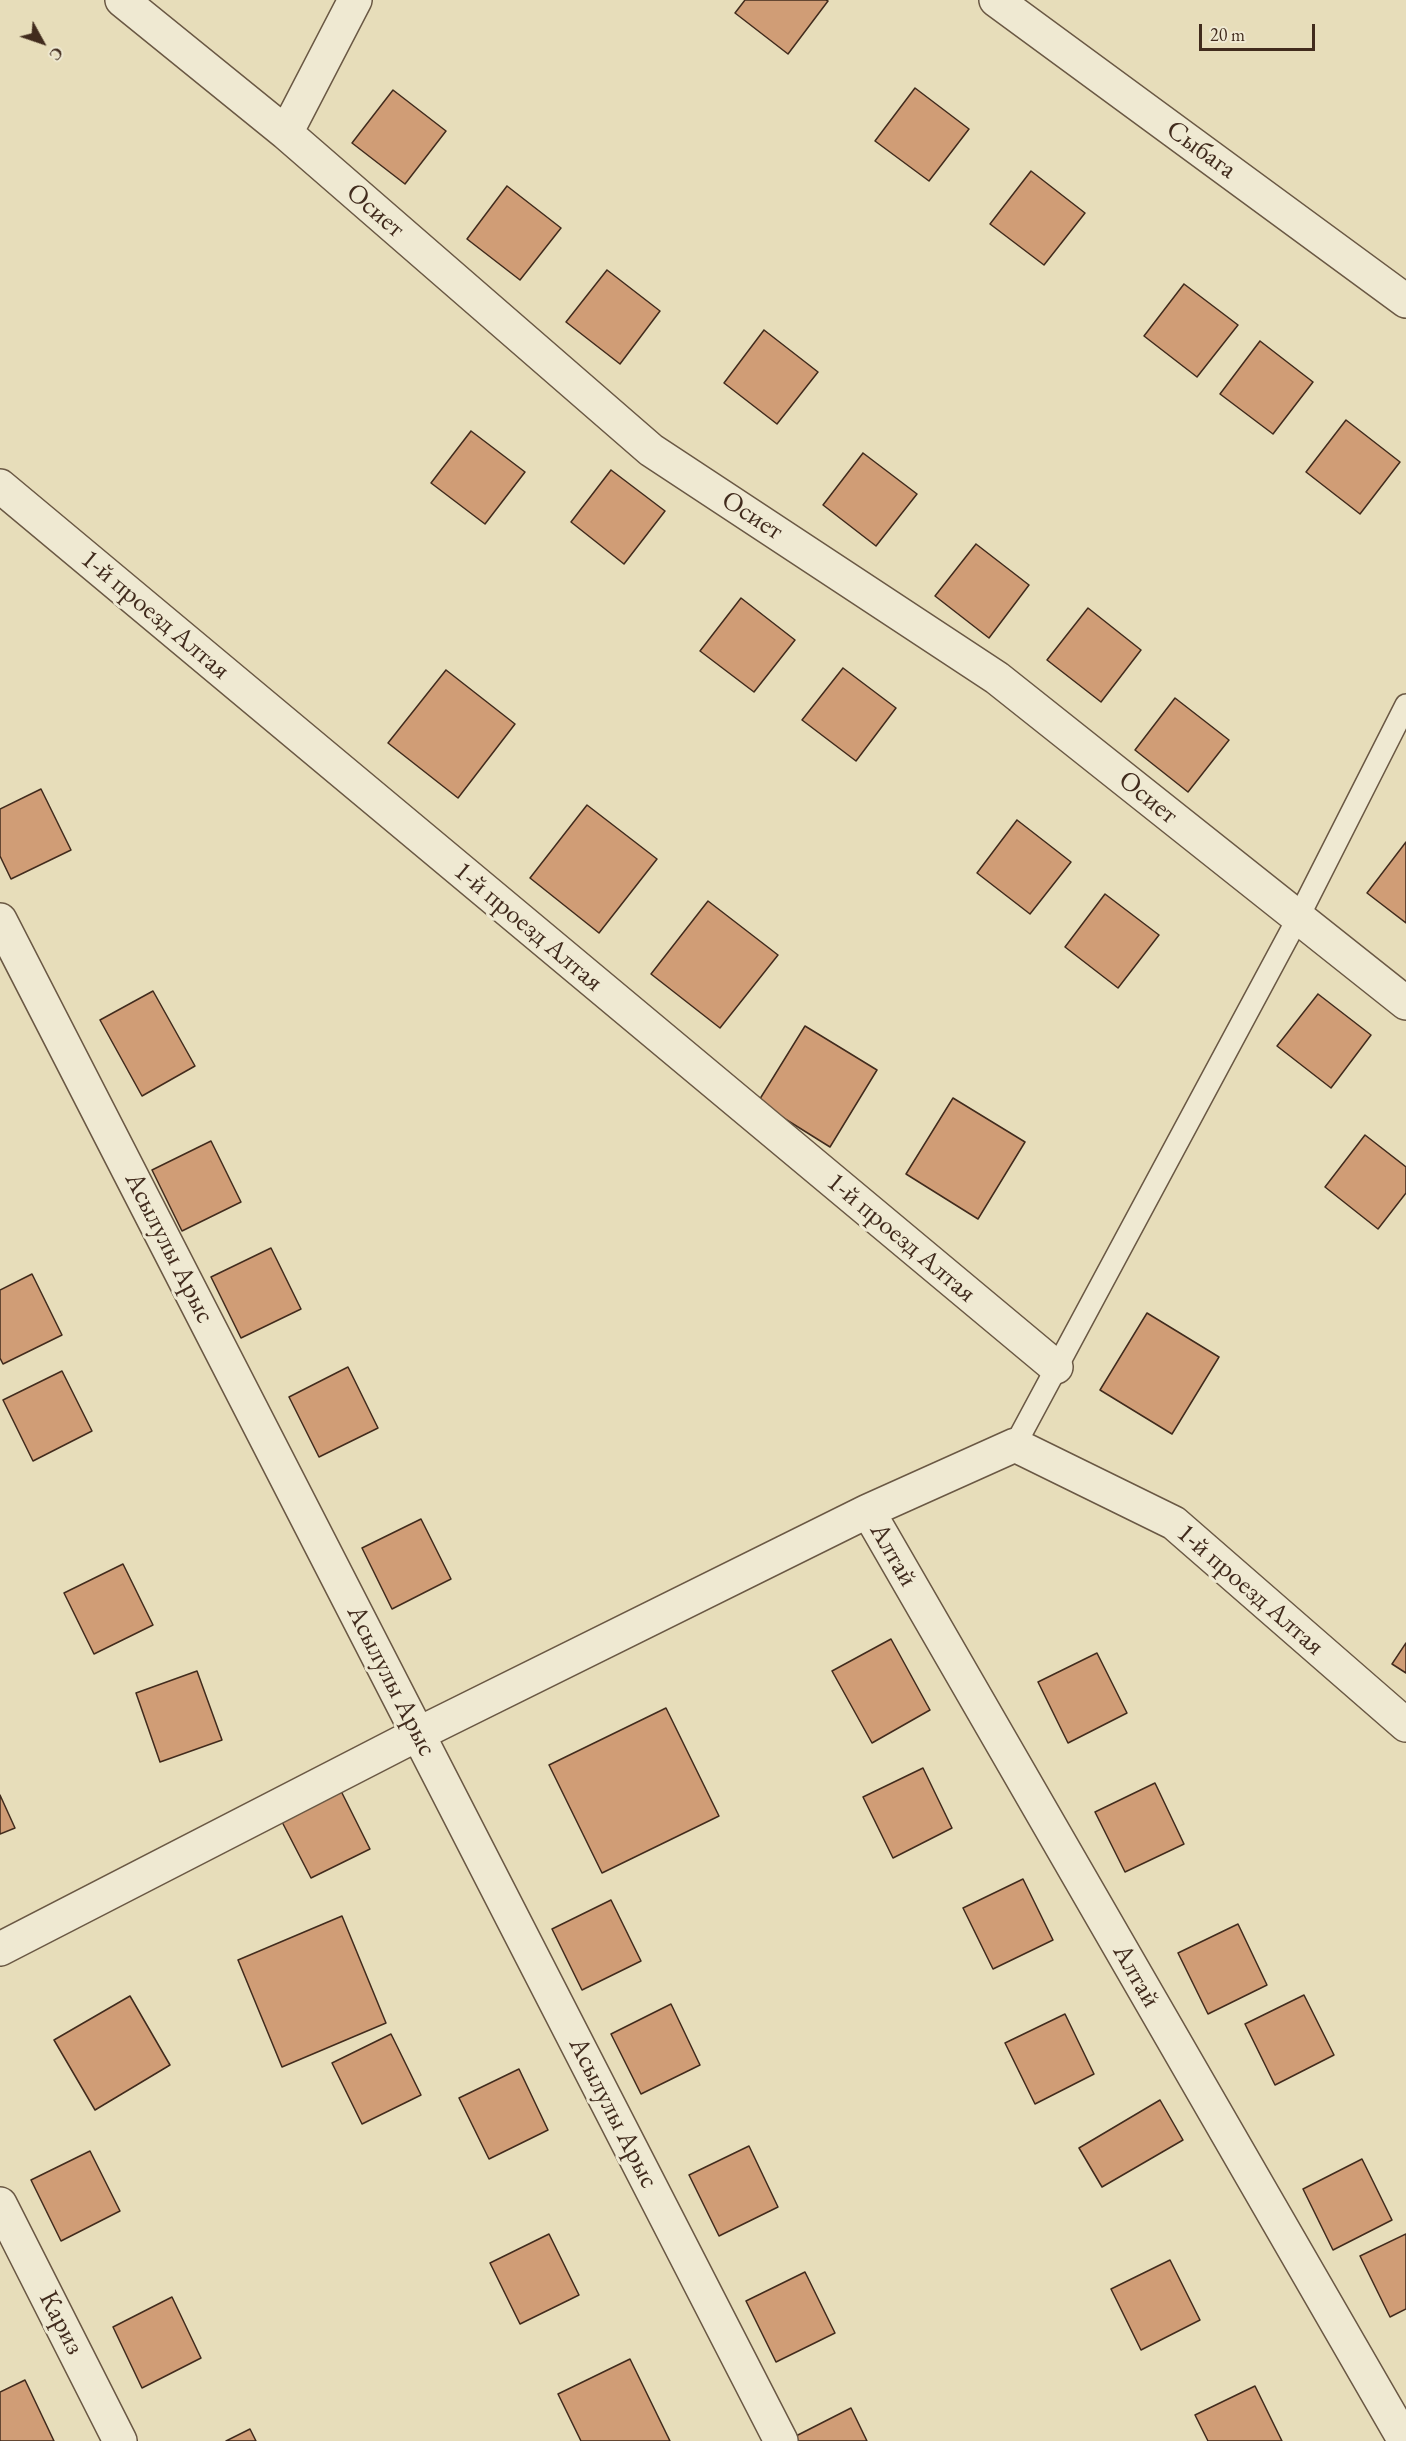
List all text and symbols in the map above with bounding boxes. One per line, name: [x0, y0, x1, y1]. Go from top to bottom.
north arrow: [12, 12, 72, 72]
scale bar: [1202, 12, 1318, 50]
text: 20 m: [1210, 23, 1245, 46]
text: С: [44, 43, 68, 65]
street label: Сыбага: [1160, 114, 1242, 186]
street label: Осиет: [339, 177, 411, 245]
street label: Осиет: [715, 484, 789, 548]
street label: 1-й проезд Алтая: [74, 543, 236, 687]
street label: Осиет: [1112, 764, 1184, 832]
street label: 1-й проезд Алтая: [447, 855, 609, 999]
street label: 1-й проезд Алтая: [820, 1166, 982, 1310]
street label: Асылулы Арыс: [117, 1167, 221, 1329]
street label: 1-й проезд Алтая: [1170, 1517, 1330, 1663]
street label: Алтай: [862, 1518, 924, 1592]
street label: Асылулы Арыс: [339, 1600, 443, 1762]
street label: Алтай: [1105, 1939, 1167, 2013]
street label: Асылулы Арыс: [561, 2032, 665, 2194]
street label: Кариз: [31, 2286, 91, 2360]

